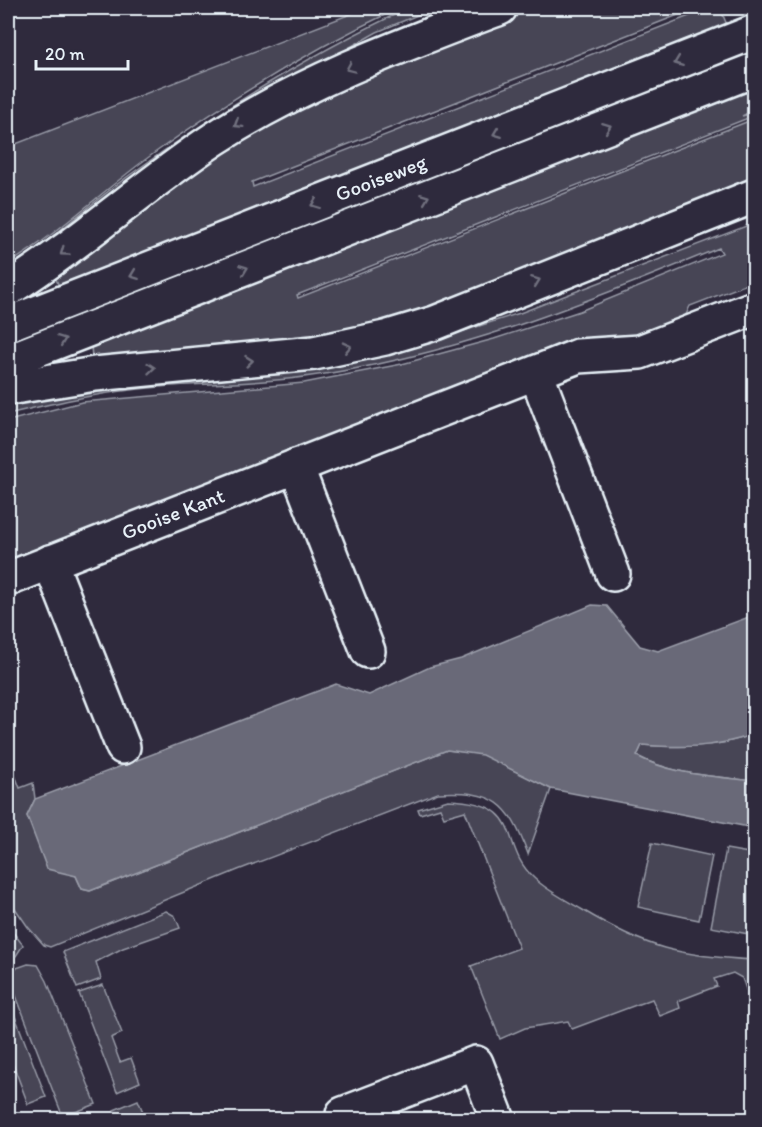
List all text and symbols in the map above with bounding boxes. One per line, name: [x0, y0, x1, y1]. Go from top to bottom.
scale bar: [36, 33, 128, 71]
text: 20 m: [45, 43, 85, 65]
one-way arrow: [674, 55, 685, 67]
one-way arrow: [346, 60, 357, 72]
one-way arrow: [234, 117, 244, 129]
one-way arrow: [601, 122, 612, 134]
one-way arrow: [492, 126, 503, 138]
street label: Gooiseweg: [332, 149, 430, 206]
one-way arrow: [419, 193, 430, 205]
one-way arrow: [311, 197, 322, 209]
one-way arrow: [60, 245, 71, 256]
one-way arrow: [237, 264, 248, 276]
one-way arrow: [129, 267, 139, 280]
one-way arrow: [530, 276, 541, 289]
one-way arrow: [56, 335, 67, 347]
one-way arrow: [342, 342, 352, 355]
one-way arrow: [244, 355, 253, 367]
one-way arrow: [147, 362, 156, 375]
street label: Gooise Kant: [118, 482, 228, 545]

